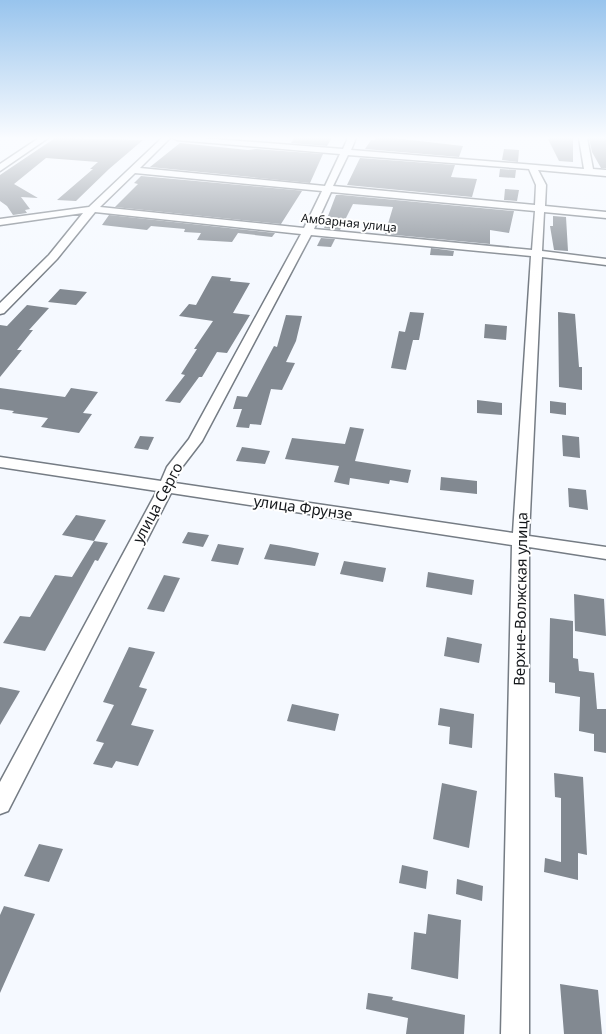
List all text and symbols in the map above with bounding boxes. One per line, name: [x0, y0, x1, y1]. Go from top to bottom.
street label: Амбарная улица: [300, 209, 398, 236]
street label: улица Серго: [127, 459, 187, 546]
street label: улица Фрунзе: [252, 490, 354, 524]
street label: Верхне-Волжская улица: [508, 512, 532, 686]

